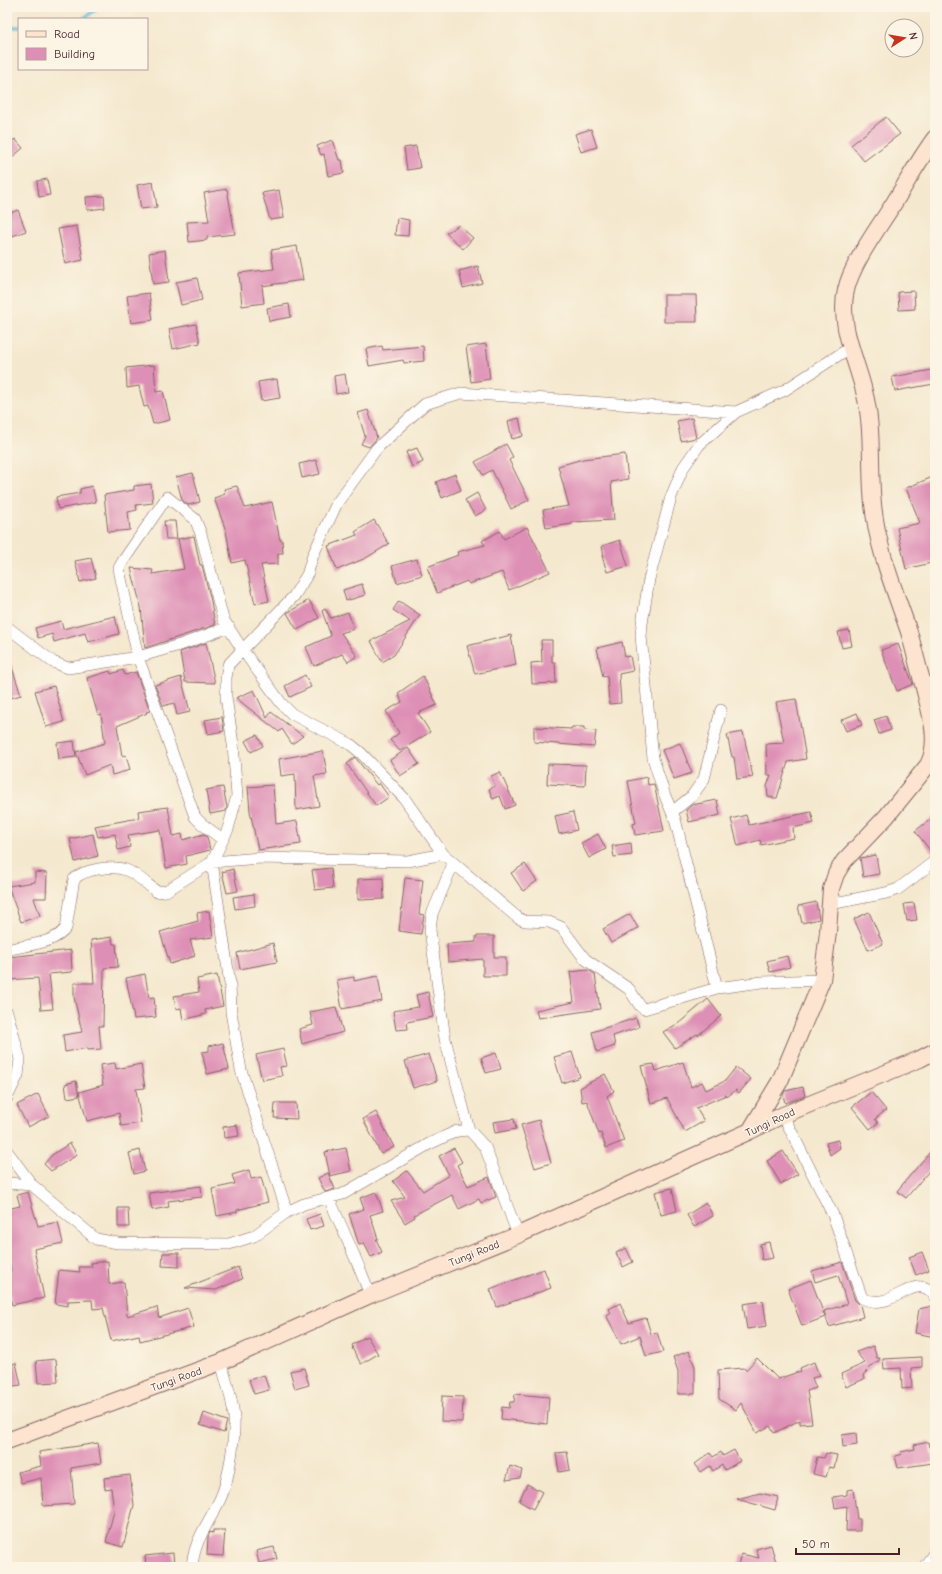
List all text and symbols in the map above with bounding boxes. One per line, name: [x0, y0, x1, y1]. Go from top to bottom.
legend: [18, 18, 148, 70]
north arrow: [884, 18, 924, 58]
text: Road: [54, 27, 80, 41]
text: N: [906, 31, 920, 41]
text: Building: [54, 47, 95, 61]
street label: Tungi Road: [743, 1105, 797, 1140]
street label: Tungi Road: [447, 1237, 501, 1269]
street label: Tungi Road: [149, 1364, 204, 1395]
scale bar: [796, 1530, 899, 1556]
text: 50 m: [802, 1537, 830, 1551]

